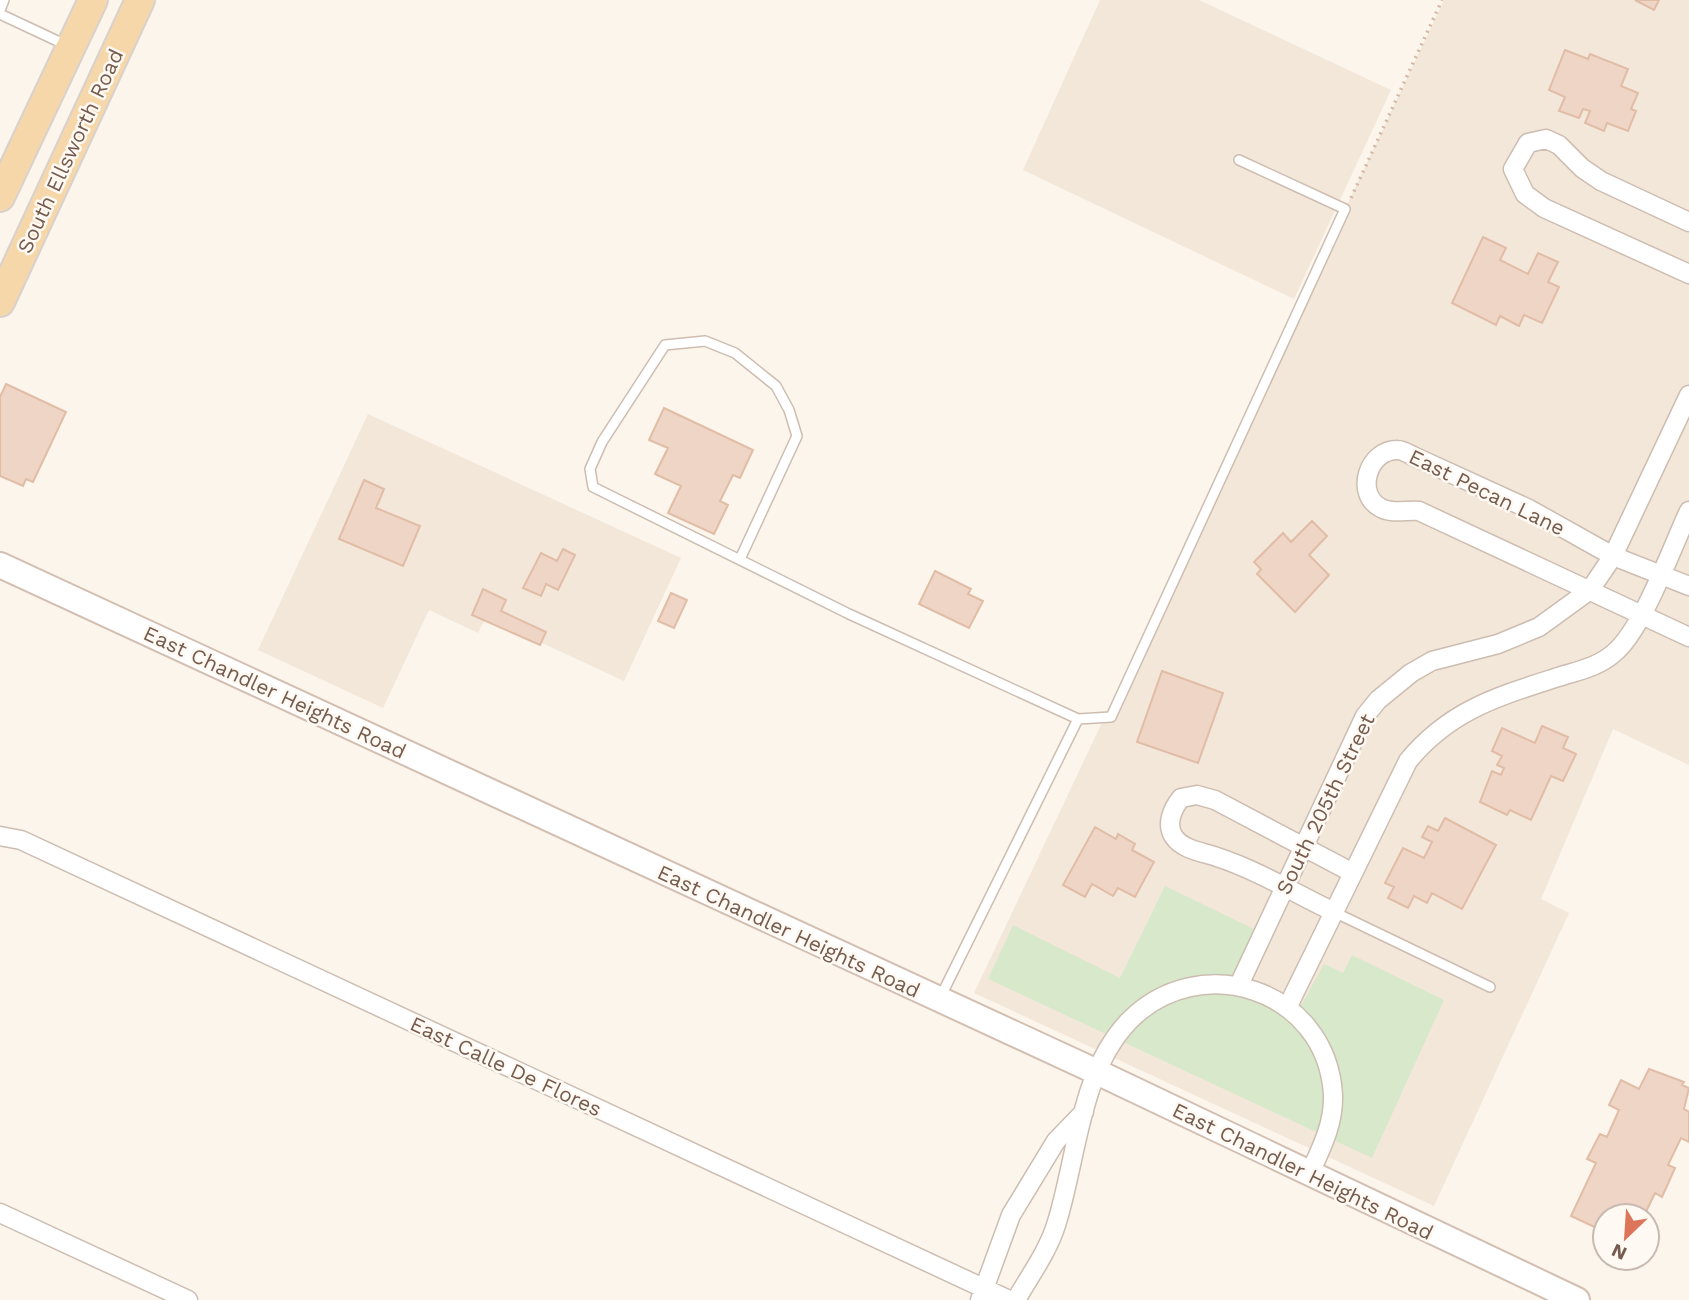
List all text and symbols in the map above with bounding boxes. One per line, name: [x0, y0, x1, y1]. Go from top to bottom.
street label: South Ellsworth Road: [12, 45, 128, 257]
street label: East Pecan Lane: [1405, 443, 1569, 541]
street label: East Chandler Heights Road: [140, 620, 410, 764]
street label: South 205th Street: [1270, 710, 1380, 898]
street label: East Chandler Heights Road: [654, 859, 924, 1003]
street label: East Calle De Flores: [406, 1011, 606, 1121]
street label: East Chandler Heights Road: [1169, 1097, 1437, 1245]
north arrow: [1591, 1202, 1661, 1272]
text: N: [1608, 1239, 1630, 1265]

